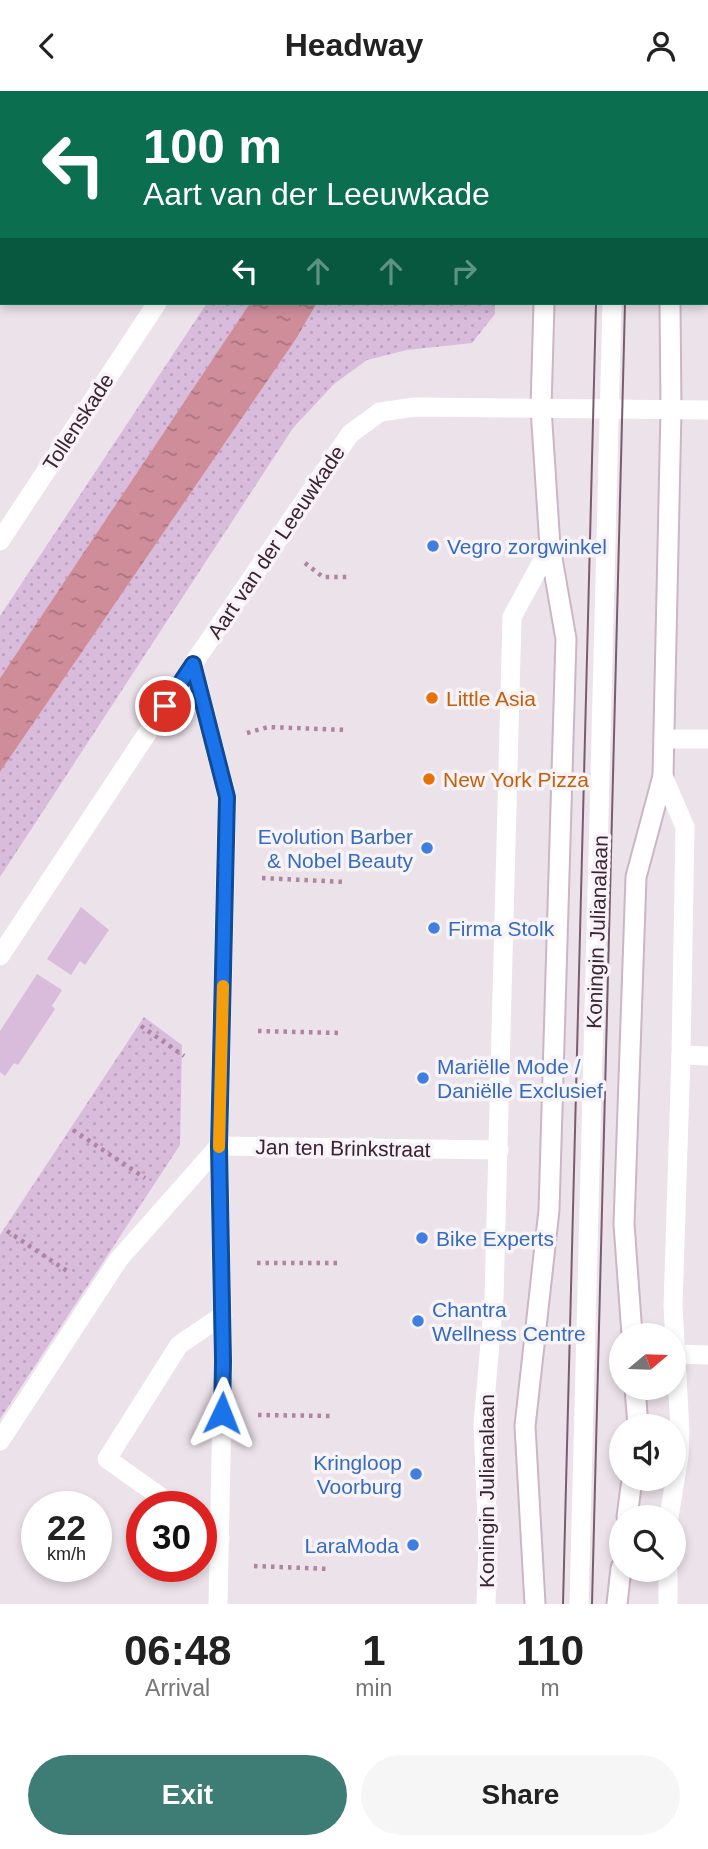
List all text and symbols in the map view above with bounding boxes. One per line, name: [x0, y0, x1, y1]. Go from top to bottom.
icon: back: [28, 27, 66, 65]
text: Headway: [285, 27, 423, 63]
icon: person: [642, 27, 680, 65]
icon: left: [28, 119, 119, 210]
text: 100 m: [143, 119, 282, 173]
text: Aart van der Leeuwkade: [143, 176, 490, 212]
icon: left: [226, 252, 264, 290]
icon: ahead: [299, 252, 337, 290]
icon: ahead: [372, 252, 410, 290]
icon: right: [445, 252, 483, 290]
street label: Tollenskade: [38, 369, 118, 475]
street label: Aart van der Leeuwkade: [203, 441, 349, 643]
place label: Vegro zorgwinkel: [447, 535, 607, 558]
marker: Vegro zorgwinkel: [425, 538, 441, 554]
pin: [135, 676, 195, 736]
icon: arrive: [146, 687, 184, 725]
place label: Little Asia: [446, 687, 536, 710]
marker: Little Asia: [424, 690, 440, 706]
place label: New York Pizza: [443, 768, 589, 791]
marker: New York Pizza: [421, 771, 437, 787]
place label: Evolution Barber & Nobel Beauty: [258, 825, 413, 872]
street label: Koningin Julianalaan: [582, 835, 612, 1029]
marker: Evolution Barber & Nobel Beauty: [419, 840, 435, 856]
place label: Firma Stolk: [448, 917, 555, 940]
marker: Firma Stolk: [426, 920, 442, 936]
place label: Mariëlle Mode / Daniëlle Exclusief: [437, 1055, 603, 1102]
marker: Mariëlle Mode / Daniëlle Exclusief: [415, 1070, 431, 1086]
street label: Jan ten Brinkstraat: [255, 1135, 431, 1161]
place label: Bike Experts: [436, 1227, 554, 1250]
marker: Bike Experts: [414, 1230, 430, 1246]
place label: Chantra Wellness Centre: [432, 1298, 586, 1345]
marker: Chantra Wellness Centre: [410, 1313, 426, 1329]
north arrow: [609, 1323, 686, 1400]
map controls: [609, 1323, 686, 1582]
position arrow: [185, 1376, 259, 1450]
street label: Koningin Julianalaan: [475, 1394, 498, 1588]
button: sound: [609, 1414, 686, 1491]
place label: Kringloop Voorburg: [313, 1451, 402, 1498]
marker: Kringloop Voorburg: [408, 1466, 424, 1482]
speed limit sign: 30: [126, 1491, 217, 1582]
button: search: [609, 1505, 686, 1582]
text: 22: [47, 1508, 86, 1547]
place label: LaraModa: [304, 1534, 399, 1557]
marker: LaraModa: [405, 1537, 421, 1553]
text: km/h: [47, 1544, 86, 1564]
text: 06:48: [124, 1627, 231, 1674]
text: 1: [362, 1627, 386, 1674]
text: 110: [516, 1627, 584, 1674]
text: Arrival: [145, 1675, 210, 1701]
text: min: [355, 1675, 392, 1701]
text: m: [541, 1675, 560, 1701]
button: Exit: [28, 1755, 347, 1835]
button: Share: [361, 1755, 680, 1835]

